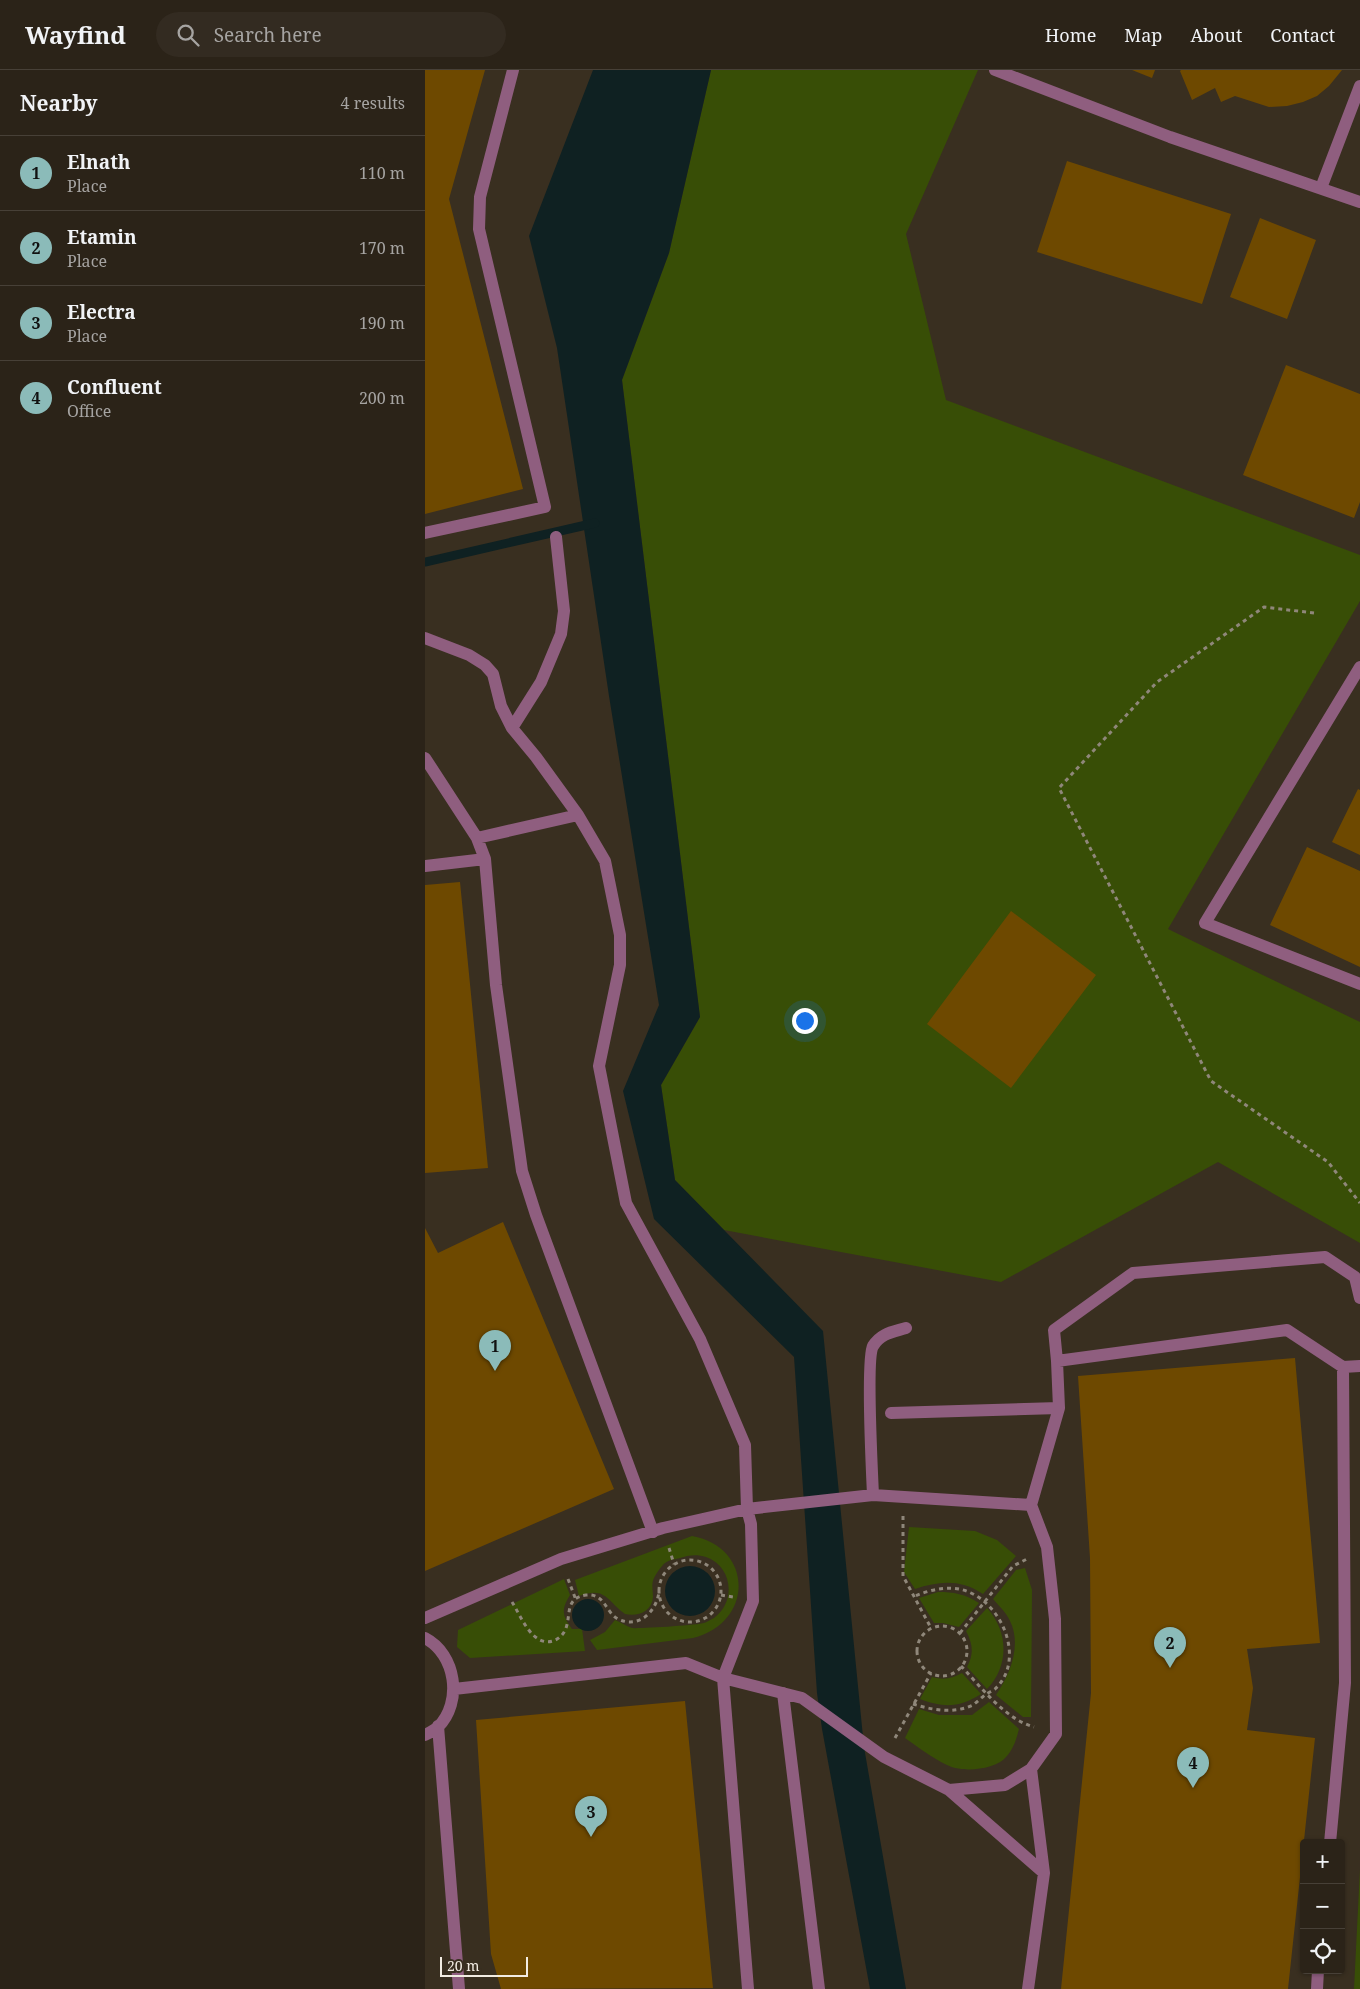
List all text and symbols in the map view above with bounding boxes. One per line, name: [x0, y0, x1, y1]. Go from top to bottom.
search box: [156, 12, 506, 57]
text: Wayfind: [25, 18, 126, 51]
icon: search: [174, 21, 202, 49]
text: Search here: [214, 22, 322, 48]
text: Home: [1045, 23, 1096, 47]
text: Map: [1124, 23, 1162, 47]
text: About: [1190, 23, 1242, 47]
text: Contact: [1270, 23, 1335, 47]
text: Nearby: [20, 89, 98, 117]
text: 4 results: [341, 92, 405, 114]
text: Elnath: [67, 149, 131, 175]
text: 1: [31, 162, 41, 184]
text: 110 m: [359, 162, 405, 184]
text: Place: [67, 175, 107, 197]
text: Etamin: [67, 224, 137, 250]
text: 2: [31, 237, 41, 259]
text: 170 m: [359, 237, 405, 259]
text: Place: [67, 250, 107, 272]
text: Electra: [67, 299, 136, 325]
text: 3: [31, 312, 41, 334]
text: 190 m: [359, 312, 405, 334]
text: Place: [67, 325, 107, 347]
text: Confluent: [67, 374, 162, 400]
text: 4: [31, 387, 41, 409]
text: 200 m: [359, 387, 405, 409]
text: Office: [67, 400, 111, 422]
your location: [792, 1008, 818, 1034]
pin: 1: [479, 1330, 511, 1371]
pin: 2: [1154, 1627, 1186, 1668]
pin: 4: [1177, 1747, 1209, 1788]
pin: 3: [575, 1796, 607, 1837]
map controls: [1300, 1839, 1345, 1974]
button: +: [1300, 1839, 1345, 1884]
button: −: [1300, 1884, 1345, 1929]
button: locate: [1300, 1929, 1345, 1974]
scale bar: [440, 1954, 527, 1977]
text: 20 m: [447, 1956, 480, 1975]

